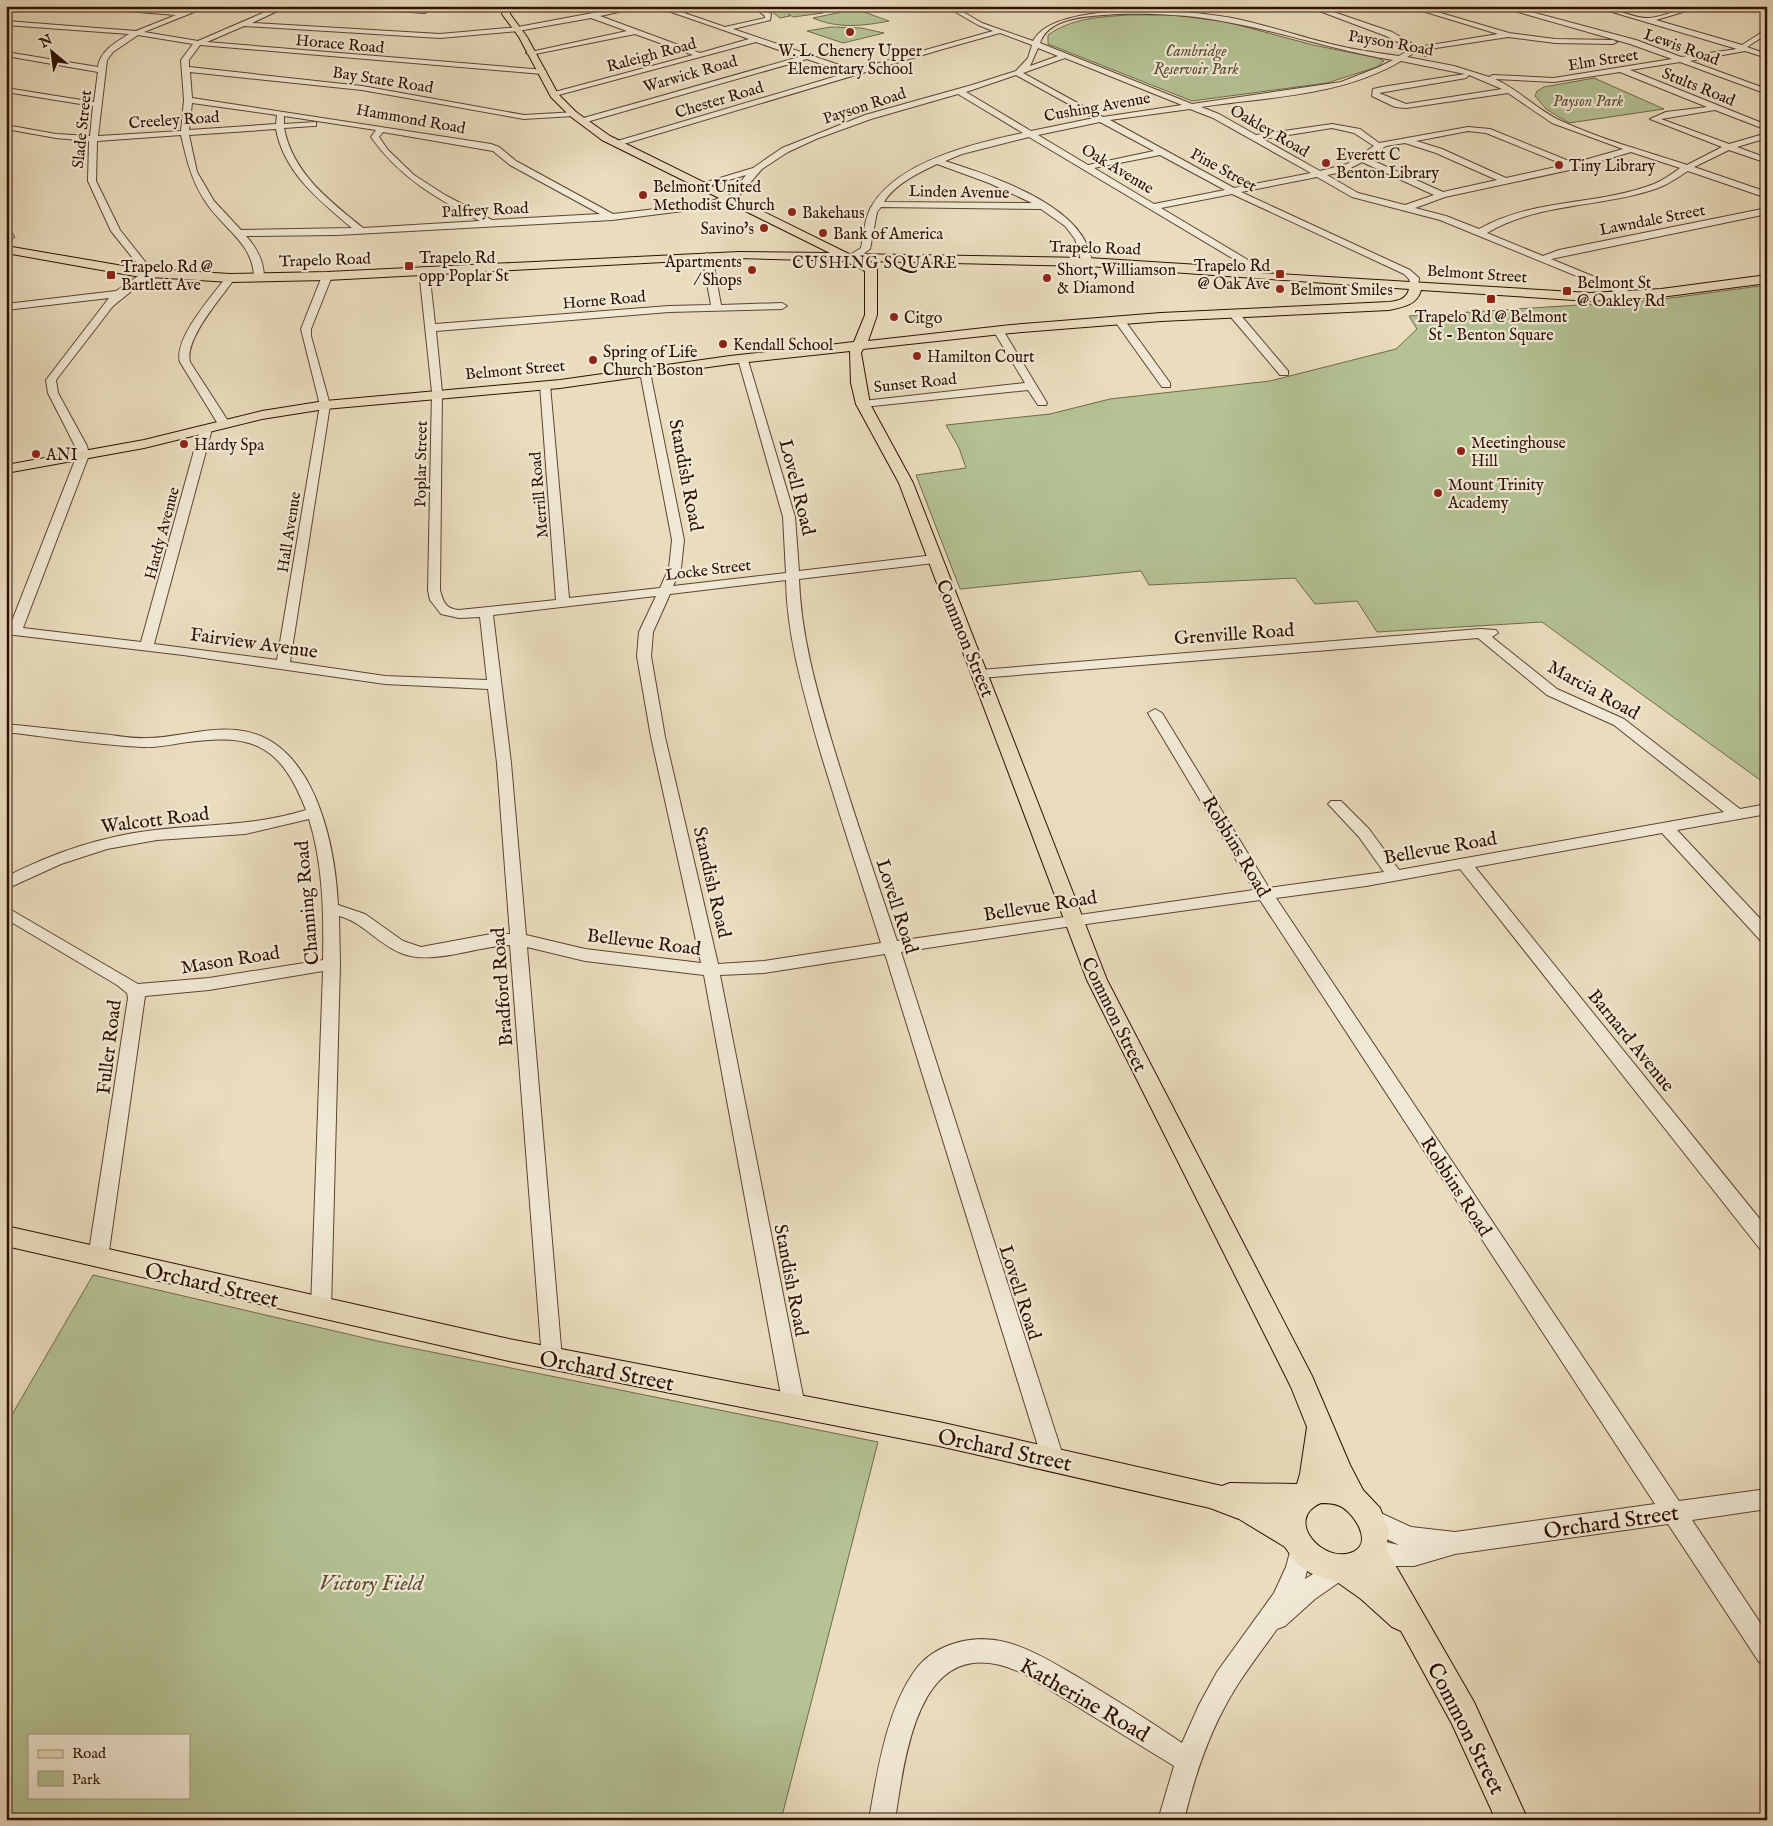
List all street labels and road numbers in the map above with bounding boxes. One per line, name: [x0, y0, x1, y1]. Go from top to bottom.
street label: Lewis Road: [1641, 25, 1722, 71]
street label: Payson Road: [1346, 27, 1435, 61]
street label: Horace Road: [295, 31, 385, 59]
street label: Raleigh Road: [605, 34, 699, 77]
street label: Elm Street: [1567, 45, 1640, 76]
street label: Warwick Road: [641, 52, 740, 98]
street label: Bay State Road: [331, 63, 435, 99]
street label: Stults Road: [1659, 64, 1738, 112]
street label: Chester Road: [673, 78, 767, 124]
street label: Payson Road: [821, 84, 909, 130]
street label: Slade Street: [69, 89, 97, 169]
street label: Cushing Avenue: [1043, 89, 1152, 127]
street label: Hammond Road: [354, 101, 467, 140]
street label: Oakley Road: [1226, 101, 1312, 163]
street label: Creeley Road: [128, 108, 221, 134]
street label: Oak Avenue: [1077, 140, 1157, 199]
street label: Pine Street: [1186, 144, 1260, 197]
street label: Linden Avenue: [908, 182, 1010, 204]
street label: Palfrey Road: [441, 199, 530, 223]
street label: Lawndale Street: [1598, 201, 1708, 241]
street label: Trapelo Road: [1049, 237, 1142, 261]
street label: Trapelo Road: [279, 249, 372, 273]
street label: Belmont Street: [1426, 262, 1528, 289]
street label: Horne Road: [562, 287, 647, 315]
street label: Belmont Street: [464, 357, 567, 385]
street label: Sunset Road: [873, 370, 958, 398]
street label: Standish Road: [662, 417, 708, 534]
street label: Poplar Street: [411, 420, 433, 507]
street label: Lovell Road: [773, 437, 820, 539]
street label: Merrill Road: [526, 450, 554, 539]
street label: Hardy Avenue: [141, 485, 185, 582]
street label: Hall Avenue: [274, 490, 306, 574]
street label: Locke Street: [664, 556, 753, 586]
street label: Common Street: [930, 576, 999, 702]
street label: Grenville Road: [1173, 619, 1296, 651]
street label: Fairview Avenue: [188, 623, 319, 665]
street label: Marcia Road: [1543, 656, 1644, 726]
street label: Robbins Road: [1196, 792, 1275, 903]
street label: Walcott Road: [100, 802, 212, 840]
street label: Standish Road: [687, 824, 736, 941]
street label: Bellevue Road: [1382, 827, 1500, 871]
street label: Channing Road: [291, 839, 325, 966]
street label: Lovell Road: [869, 856, 923, 958]
street label: Bellevue Road: [982, 886, 1100, 928]
street label: Bellevue Road: [586, 924, 703, 962]
street label: Bradford Road: [487, 926, 519, 1047]
street label: Mason Road: [179, 941, 283, 981]
street label: Common Street: [1075, 954, 1152, 1077]
street label: Barnard Avenue: [1582, 985, 1679, 1098]
street label: Fuller Road: [92, 998, 128, 1096]
street label: Robbins Road: [1414, 1133, 1497, 1242]
street label: Standish Road: [767, 1222, 813, 1339]
street label: Lovell Road: [992, 1242, 1046, 1344]
street label: Orchard Street: [142, 1257, 282, 1315]
street label: Orchard Street: [537, 1345, 677, 1399]
street label: Orchard Street: [935, 1423, 1075, 1479]
street label: Orchard Street: [1542, 1500, 1681, 1546]
street label: Katherine Road: [1014, 1652, 1154, 1749]
street label: Common Street: [1420, 1658, 1511, 1800]

